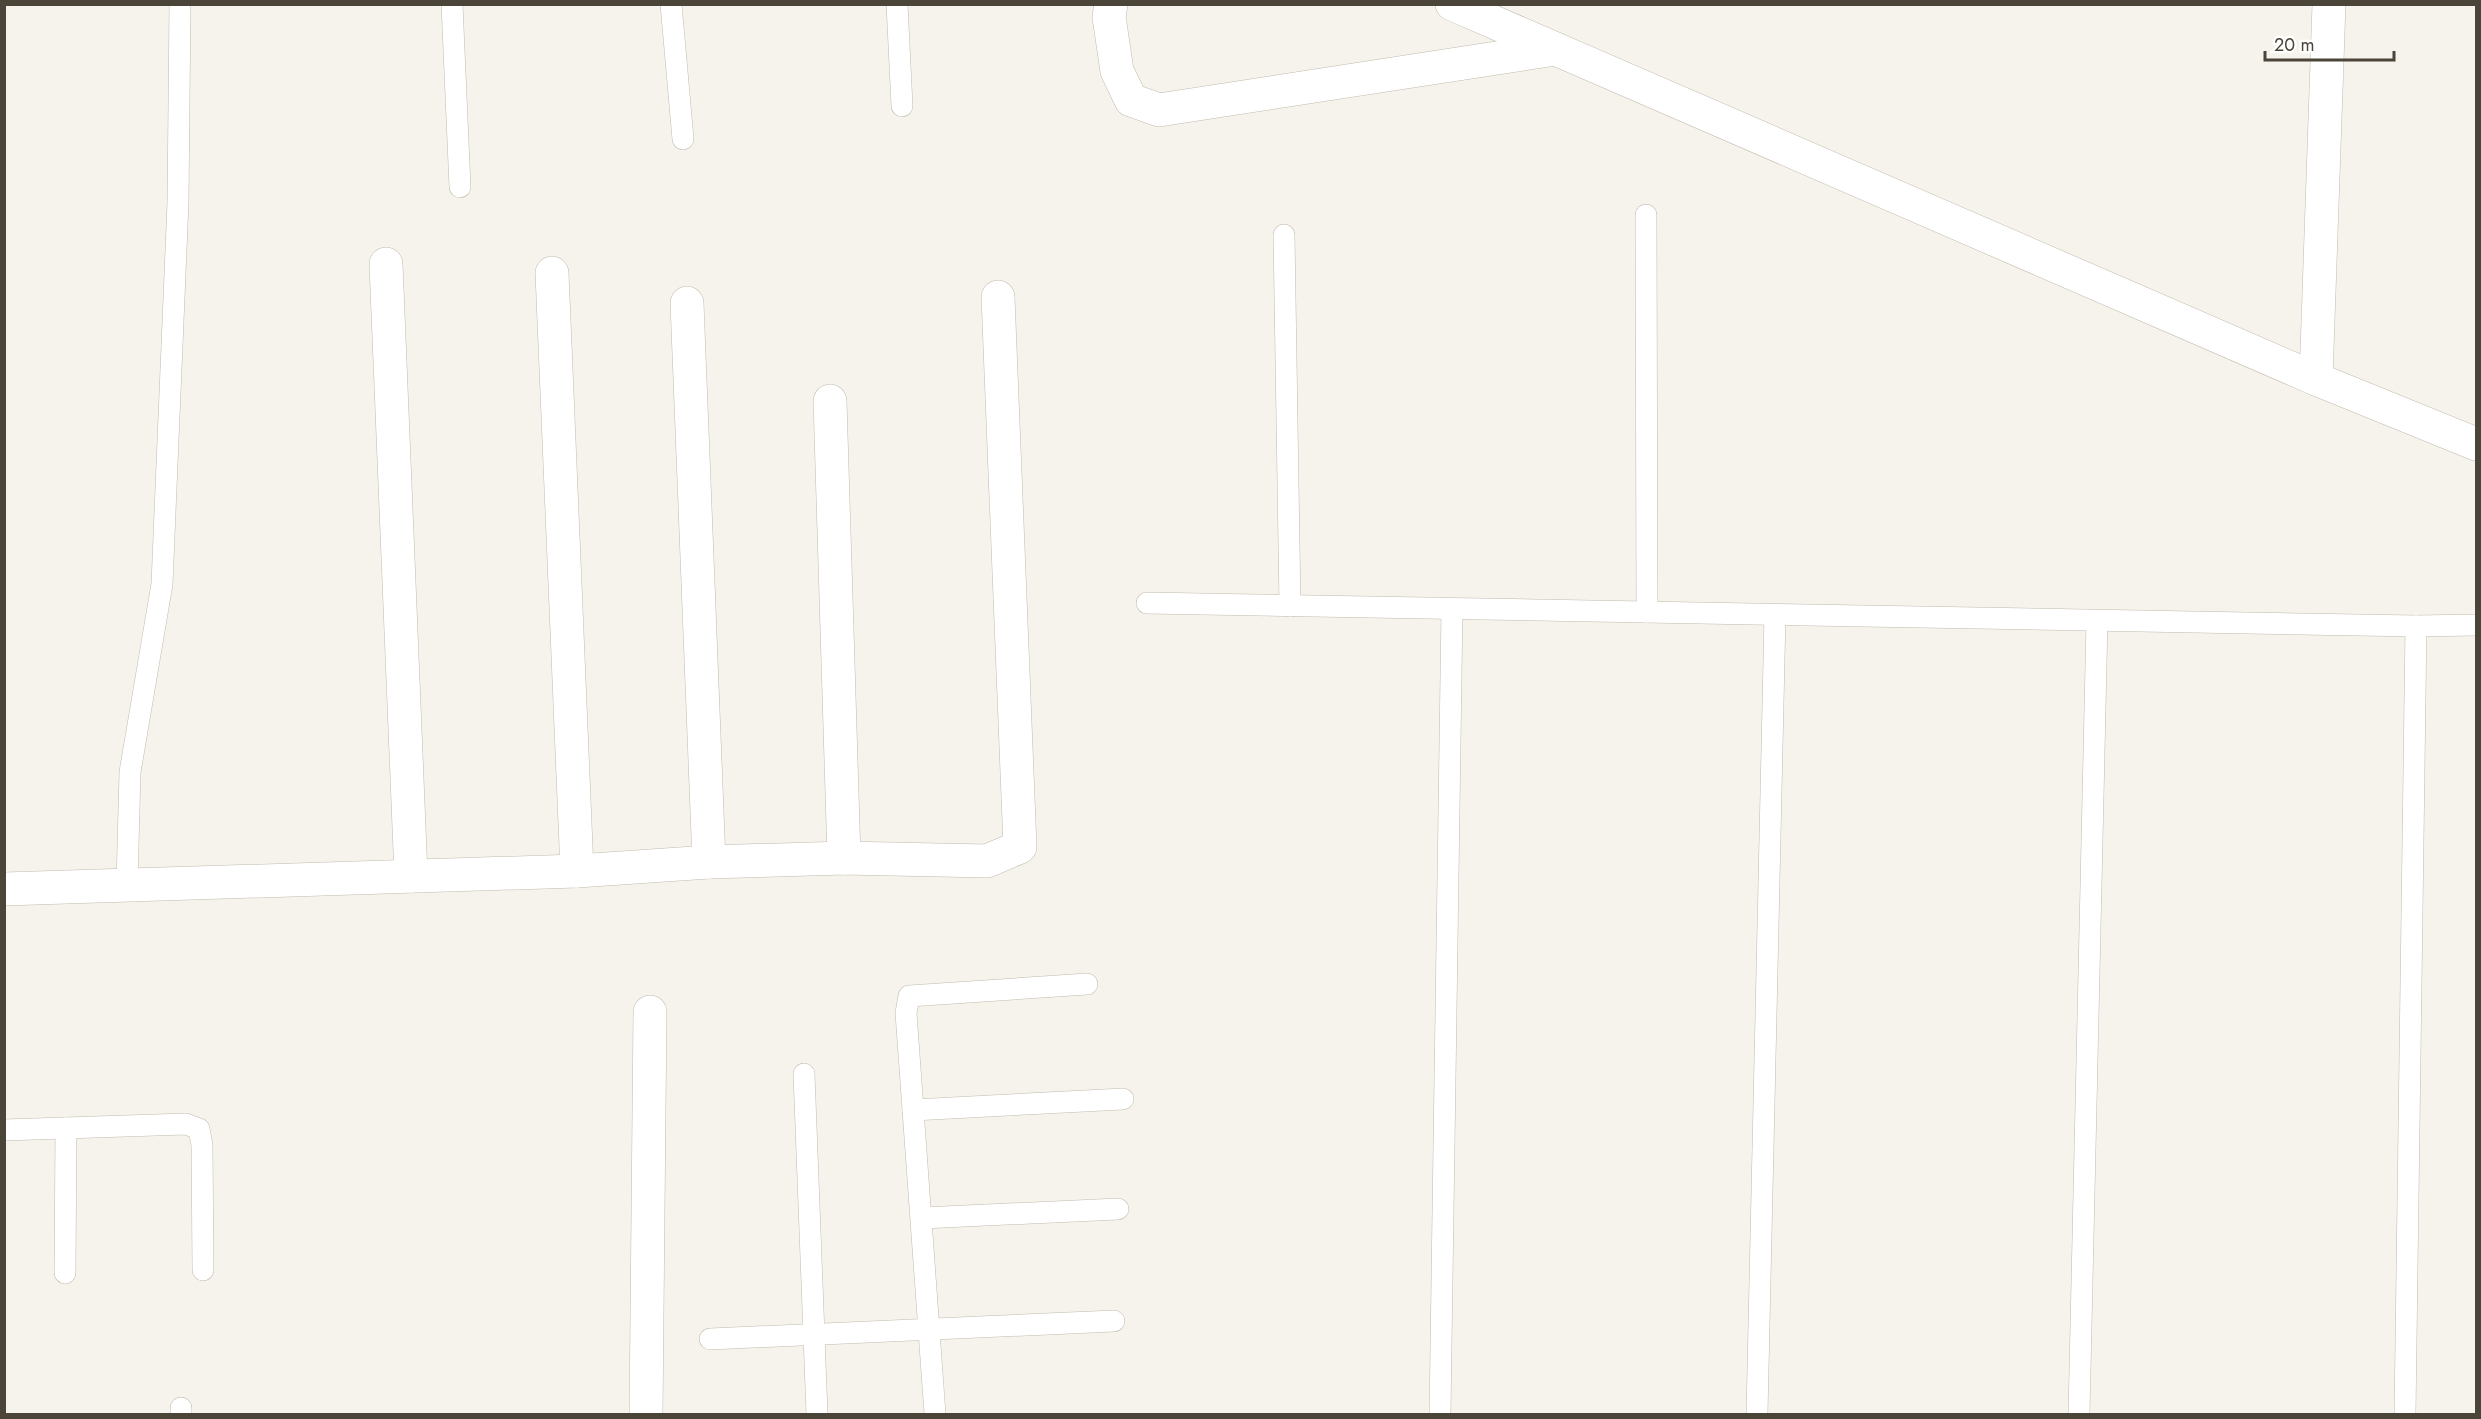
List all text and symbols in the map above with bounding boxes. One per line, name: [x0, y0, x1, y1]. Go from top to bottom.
scale bar: [2265, 24, 2394, 62]
text: 20 m: [2274, 32, 2314, 58]

